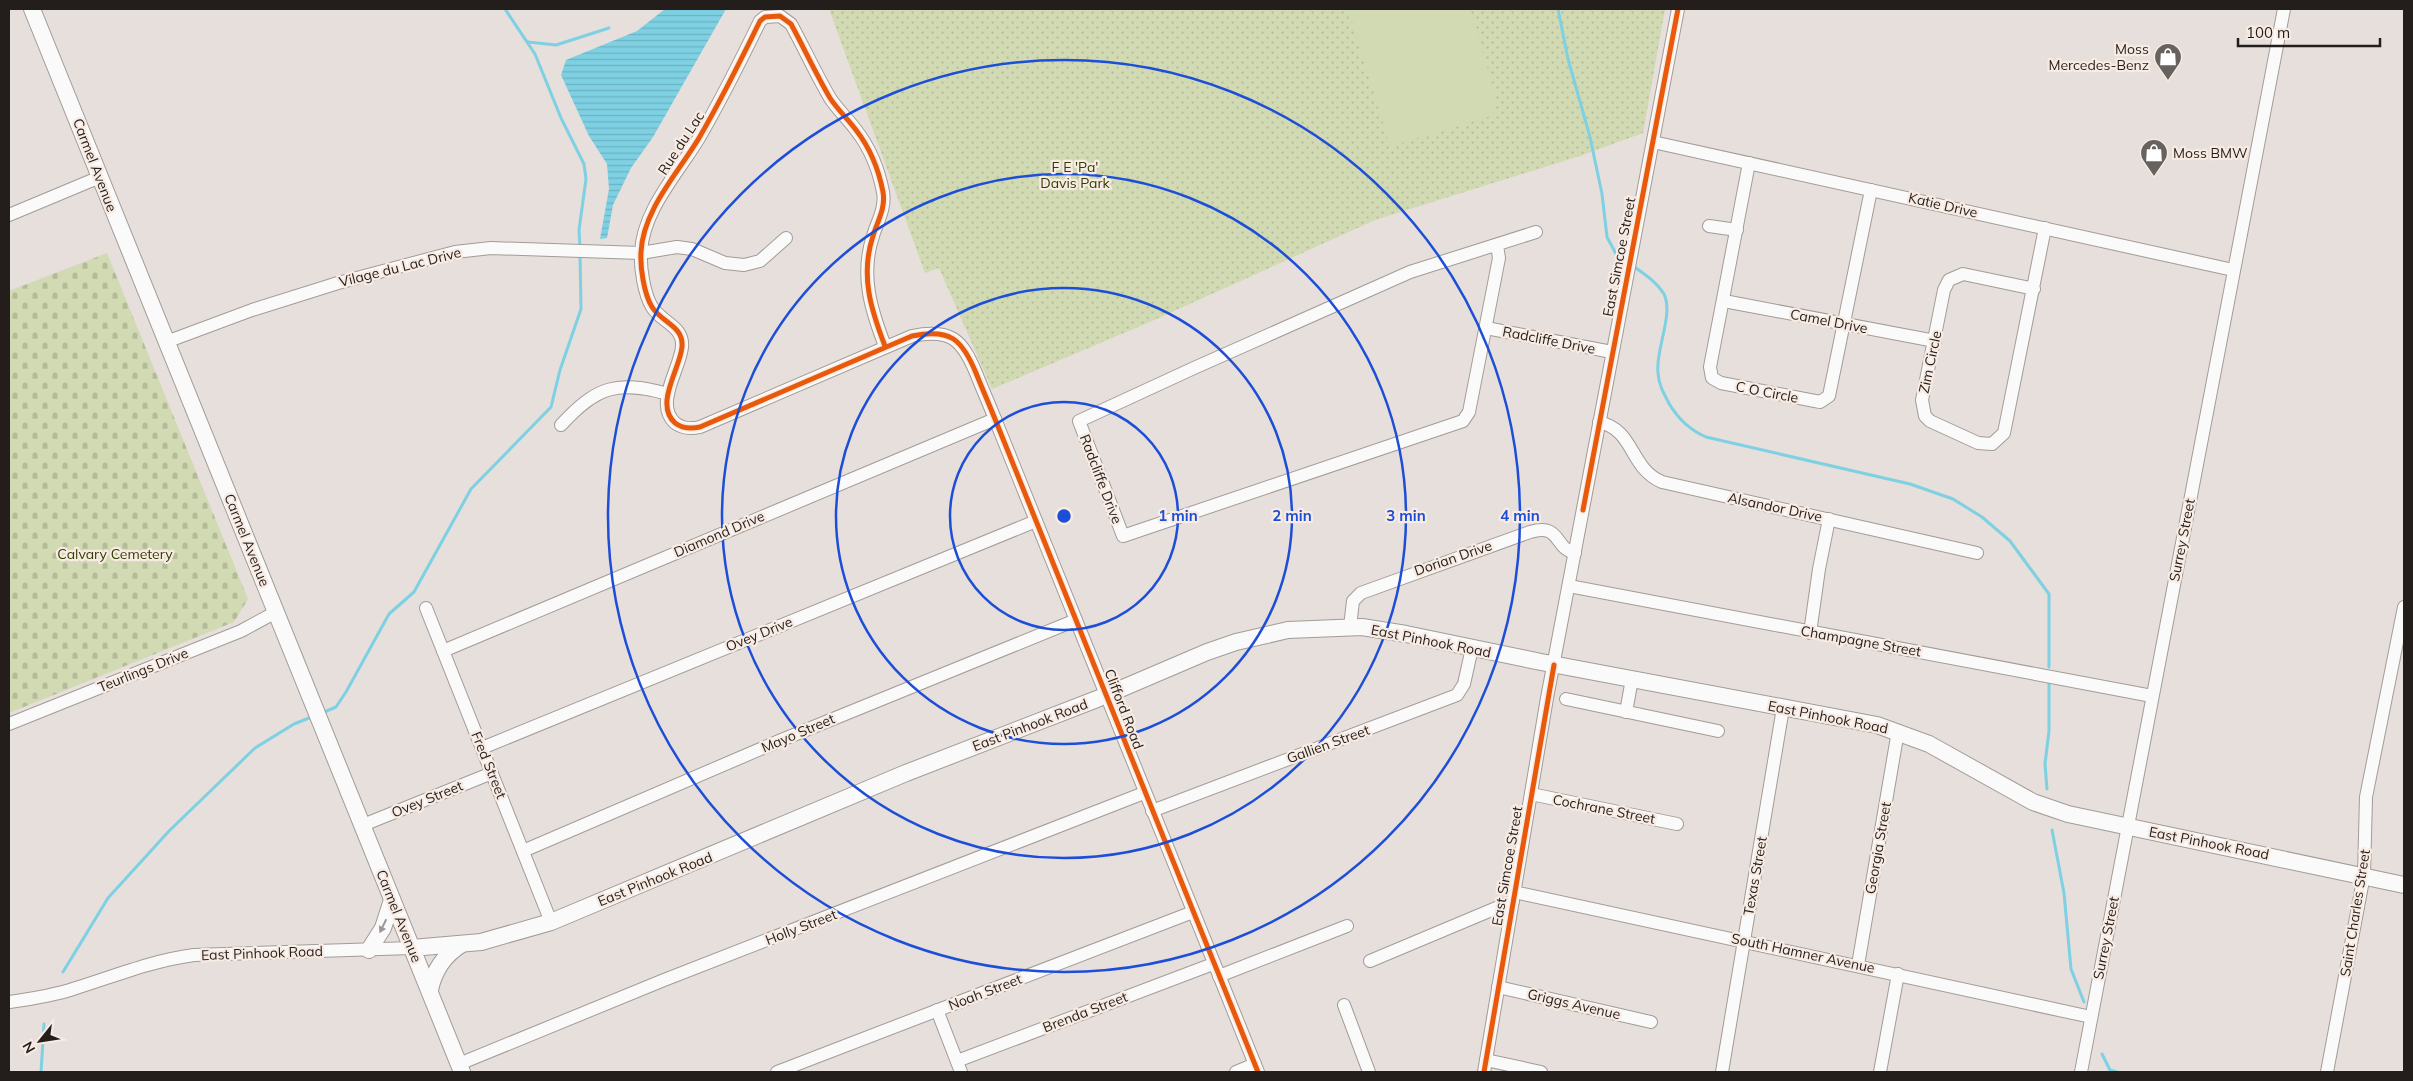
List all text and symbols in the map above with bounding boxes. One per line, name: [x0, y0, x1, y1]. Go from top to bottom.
scale bar: [2238, 15, 2380, 47]
text: 100 m: [2246, 23, 2290, 42]
place label: Moss Mercedes-Benz: [2048, 40, 2149, 74]
shop icon: Moss Mercedes-Benz: [2153, 42, 2183, 81]
street label: Rue du Lac: [654, 108, 708, 178]
street label: Carmel Avenue: [69, 116, 121, 214]
shop icon: Moss BMW: [2139, 138, 2169, 177]
place label: Moss BMW: [2173, 144, 2248, 162]
park label: F E 'Pa' Davis Park: [1040, 158, 1111, 192]
street label: Katie Drive: [1907, 188, 1979, 222]
street label: East Simcoe Street: [1599, 196, 1639, 318]
street label: Vilage du Lac Drive: [337, 243, 463, 291]
street label: Camel Drive: [1789, 305, 1869, 337]
street label: Radcliffe Drive: [1501, 322, 1597, 358]
street label: Zim Circle: [1915, 329, 1945, 395]
street label: C O Circle: [1734, 377, 1800, 407]
street label: Radcliffe Drive: [1076, 432, 1126, 526]
street label: Alsandor Drive: [1726, 488, 1824, 526]
street label: Carmel Avenue: [220, 491, 274, 589]
street label: Surrey Street: [2165, 497, 2199, 583]
text: 1 min: [1158, 506, 1198, 525]
text: 2 min: [1272, 506, 1312, 525]
text: 3 min: [1386, 506, 1426, 525]
text: 4 min: [1500, 506, 1540, 525]
street label: Diamond Drive: [671, 507, 767, 561]
centre of rings: [1055, 507, 1073, 525]
street label: Dorian Drive: [1412, 536, 1494, 580]
park label: Calvary Cemetery: [57, 545, 173, 563]
street label: Ovey Drive: [723, 612, 795, 656]
street label: East Pinhook Road: [1369, 621, 1493, 661]
street label: Champagne Street: [1799, 622, 1923, 660]
street label: Teurlings Drive: [95, 644, 191, 696]
street label: Clifford Road: [1100, 666, 1148, 752]
street label: East Pinhook Road: [970, 695, 1090, 755]
street label: East Pinhook Road: [1766, 697, 1890, 737]
street label: Mayo Street: [759, 709, 838, 757]
street label: Gallien Street: [1284, 721, 1372, 767]
street label: Fred Street: [467, 729, 511, 801]
street label: Ovey Street: [389, 776, 465, 821]
street label: Cochrane Street: [1551, 790, 1657, 828]
street label: Georgia Street: [1861, 800, 1895, 896]
street label: East Simcoe Street: [1488, 805, 1526, 927]
street label: East Pinhook Road: [2147, 823, 2271, 863]
street label: Texas Street: [1739, 835, 1771, 917]
street label: East Pinhook Road: [595, 848, 715, 910]
street label: Saint Charles Street: [2336, 848, 2374, 978]
street label: Carmel Avenue: [372, 867, 426, 965]
street label: Surrey Street: [2089, 895, 2123, 981]
street label: Holly Street: [763, 905, 839, 949]
one-way arrow: [379, 919, 387, 933]
street label: South Hamner Avenue: [1730, 929, 1876, 977]
street label: East Pinhook Road: [201, 942, 323, 964]
street label: Noah Street: [946, 970, 1024, 1014]
street label: Griggs Avenue: [1526, 985, 1622, 1023]
street label: Brenda Street: [1040, 988, 1130, 1036]
north arrow: [15, 1016, 65, 1066]
text: N: [18, 1038, 39, 1057]

